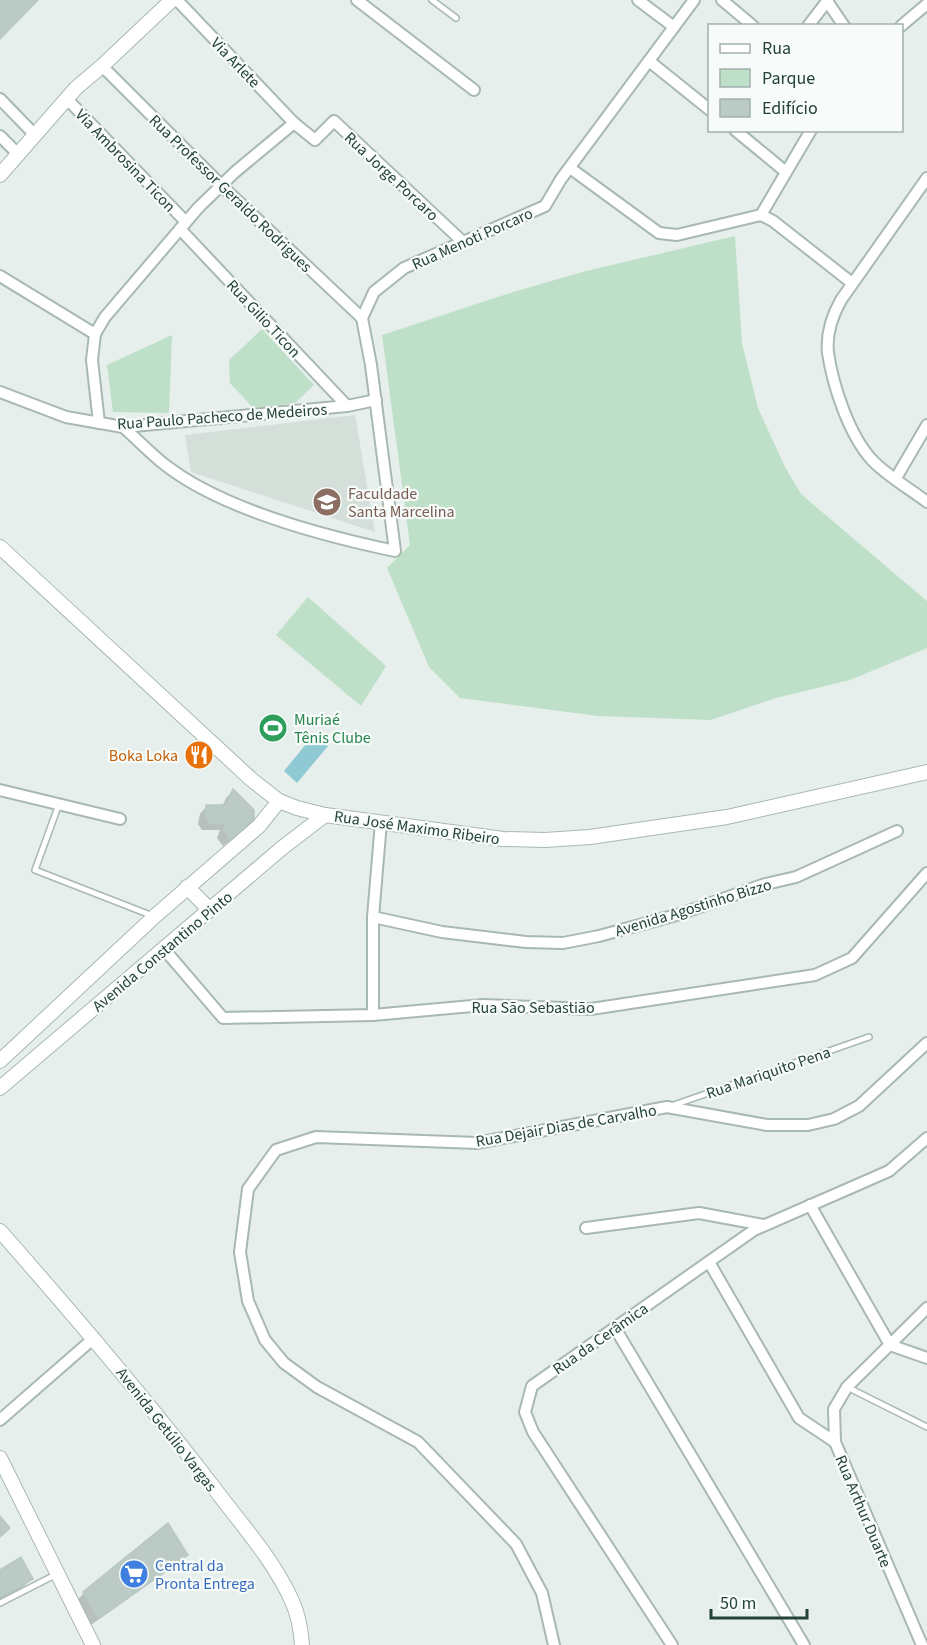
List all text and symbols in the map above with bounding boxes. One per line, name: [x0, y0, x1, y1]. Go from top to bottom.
legend: [708, 24, 903, 132]
street label: Via Arlete: [206, 33, 265, 93]
text: Rua: [762, 36, 791, 61]
text: Parque: [762, 66, 815, 91]
text: Edifício: [762, 96, 818, 121]
street label: Via Ambrosina Ticon: [70, 104, 180, 217]
street label: Rua Professor Geraldo Rodrigues: [144, 110, 317, 278]
street label: Rua Jorge Porcaro: [339, 127, 443, 226]
street label: Rua Menoti Porcaro: [408, 202, 536, 275]
street label: Rua Gilio Ticon: [221, 275, 305, 363]
street label: Rua Paulo Pacheco de Medeiros: [116, 399, 328, 435]
place label: Faculdade Santa Marcelina: [348, 483, 455, 523]
school or university icon: Faculdade Santa Marcelina: [311, 486, 343, 518]
place label: Muriaé Tênis Clube: [294, 709, 371, 749]
sports icon: Muriaé Tênis Clube: [257, 712, 289, 744]
restaurant icon: Boka Loka: [183, 739, 215, 771]
place label: Boka Loka: [109, 745, 178, 767]
street label: Rua José Maximo Ribeiro: [333, 805, 501, 851]
street label: Avenida Agostinho Bizzo: [612, 874, 774, 942]
street label: Avenida Constantino Pinto: [88, 886, 238, 1017]
street label: Rua São Sebastião: [471, 997, 595, 1019]
street label: Rua Mariquito Pena: [703, 1041, 833, 1105]
street label: Rua Dejair Dias de Carvalho: [474, 1099, 658, 1153]
street label: Rua da Cerâmica: [548, 1298, 653, 1380]
street label: Avenida Getúlio Vargas: [111, 1363, 222, 1497]
street label: Rua Arthur Duarte: [829, 1452, 897, 1571]
place label: Central da Pronta Entrega: [155, 1555, 255, 1595]
supermarket icon: Central da Pronta Entrega: [118, 1558, 150, 1590]
scale bar: [711, 1582, 807, 1620]
text: 50 m: [720, 1591, 756, 1616]

